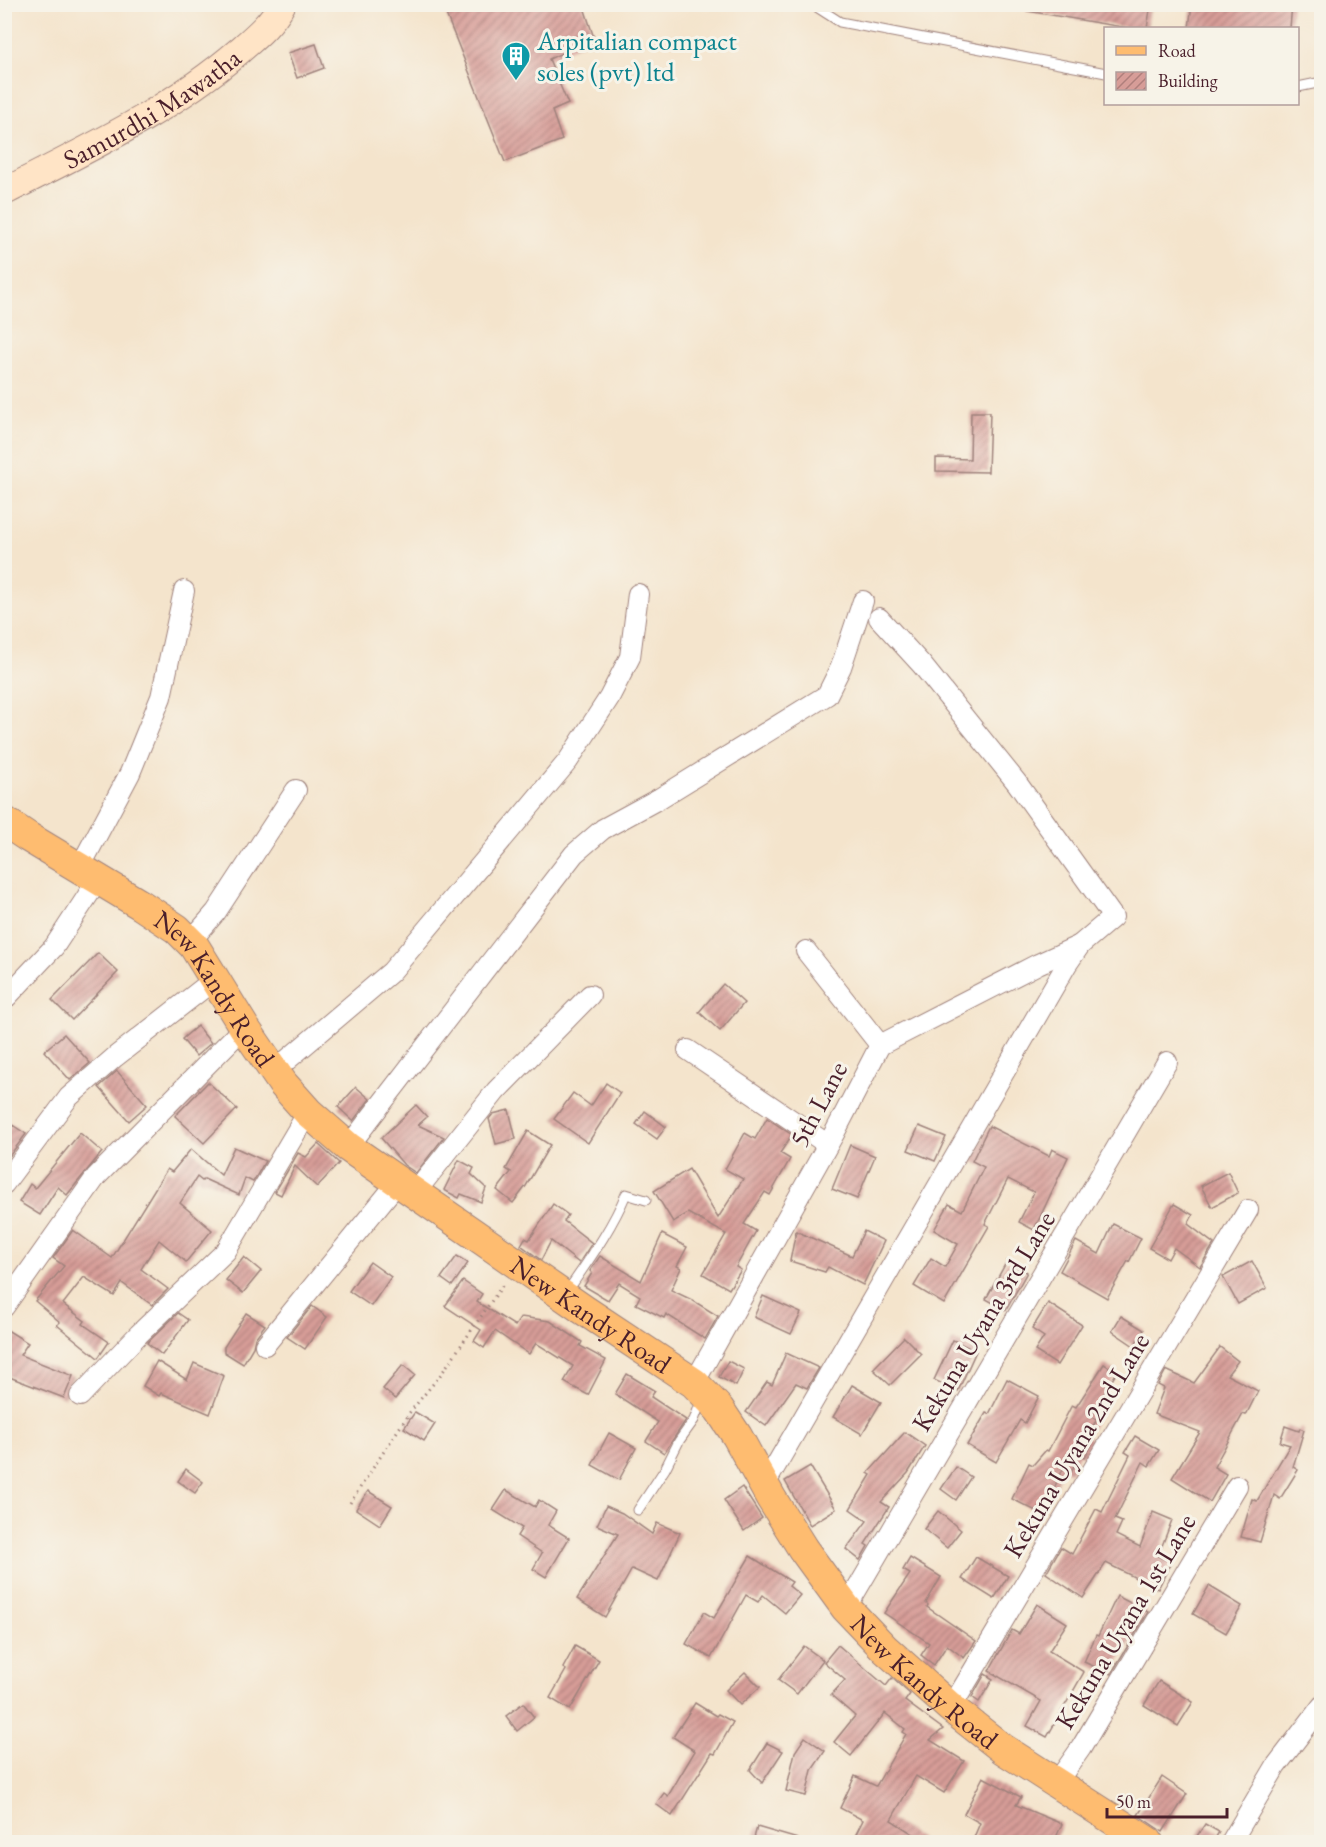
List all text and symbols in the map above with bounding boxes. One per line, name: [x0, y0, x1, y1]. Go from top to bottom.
place label: Arpitalian compact soles (pvt) ltd: [536, 23, 737, 89]
legend: [1104, 27, 1299, 105]
text: Road: [1158, 39, 1197, 62]
street label: Samurdhi Mawatha: [57, 40, 248, 176]
building icon: Arpitalian compact soles (pvt) ltd: [500, 40, 532, 82]
text: Building: [1158, 69, 1218, 92]
street label: New Kandy Road: [148, 901, 284, 1074]
street label: 5th Lane: [781, 1055, 855, 1153]
street label: Kekuna Uyana 3rd Lane: [903, 1204, 1063, 1438]
street label: New Kandy Road: [504, 1247, 679, 1381]
street label: Kekuna Uyana 2nd Lane: [995, 1326, 1157, 1564]
street label: Kekuna Uyana 1st Lane: [1047, 1507, 1203, 1735]
street label: New Kandy Road: [843, 1606, 1006, 1757]
scale bar: [1107, 1781, 1227, 1819]
text: 50 m: [1116, 1790, 1151, 1813]

